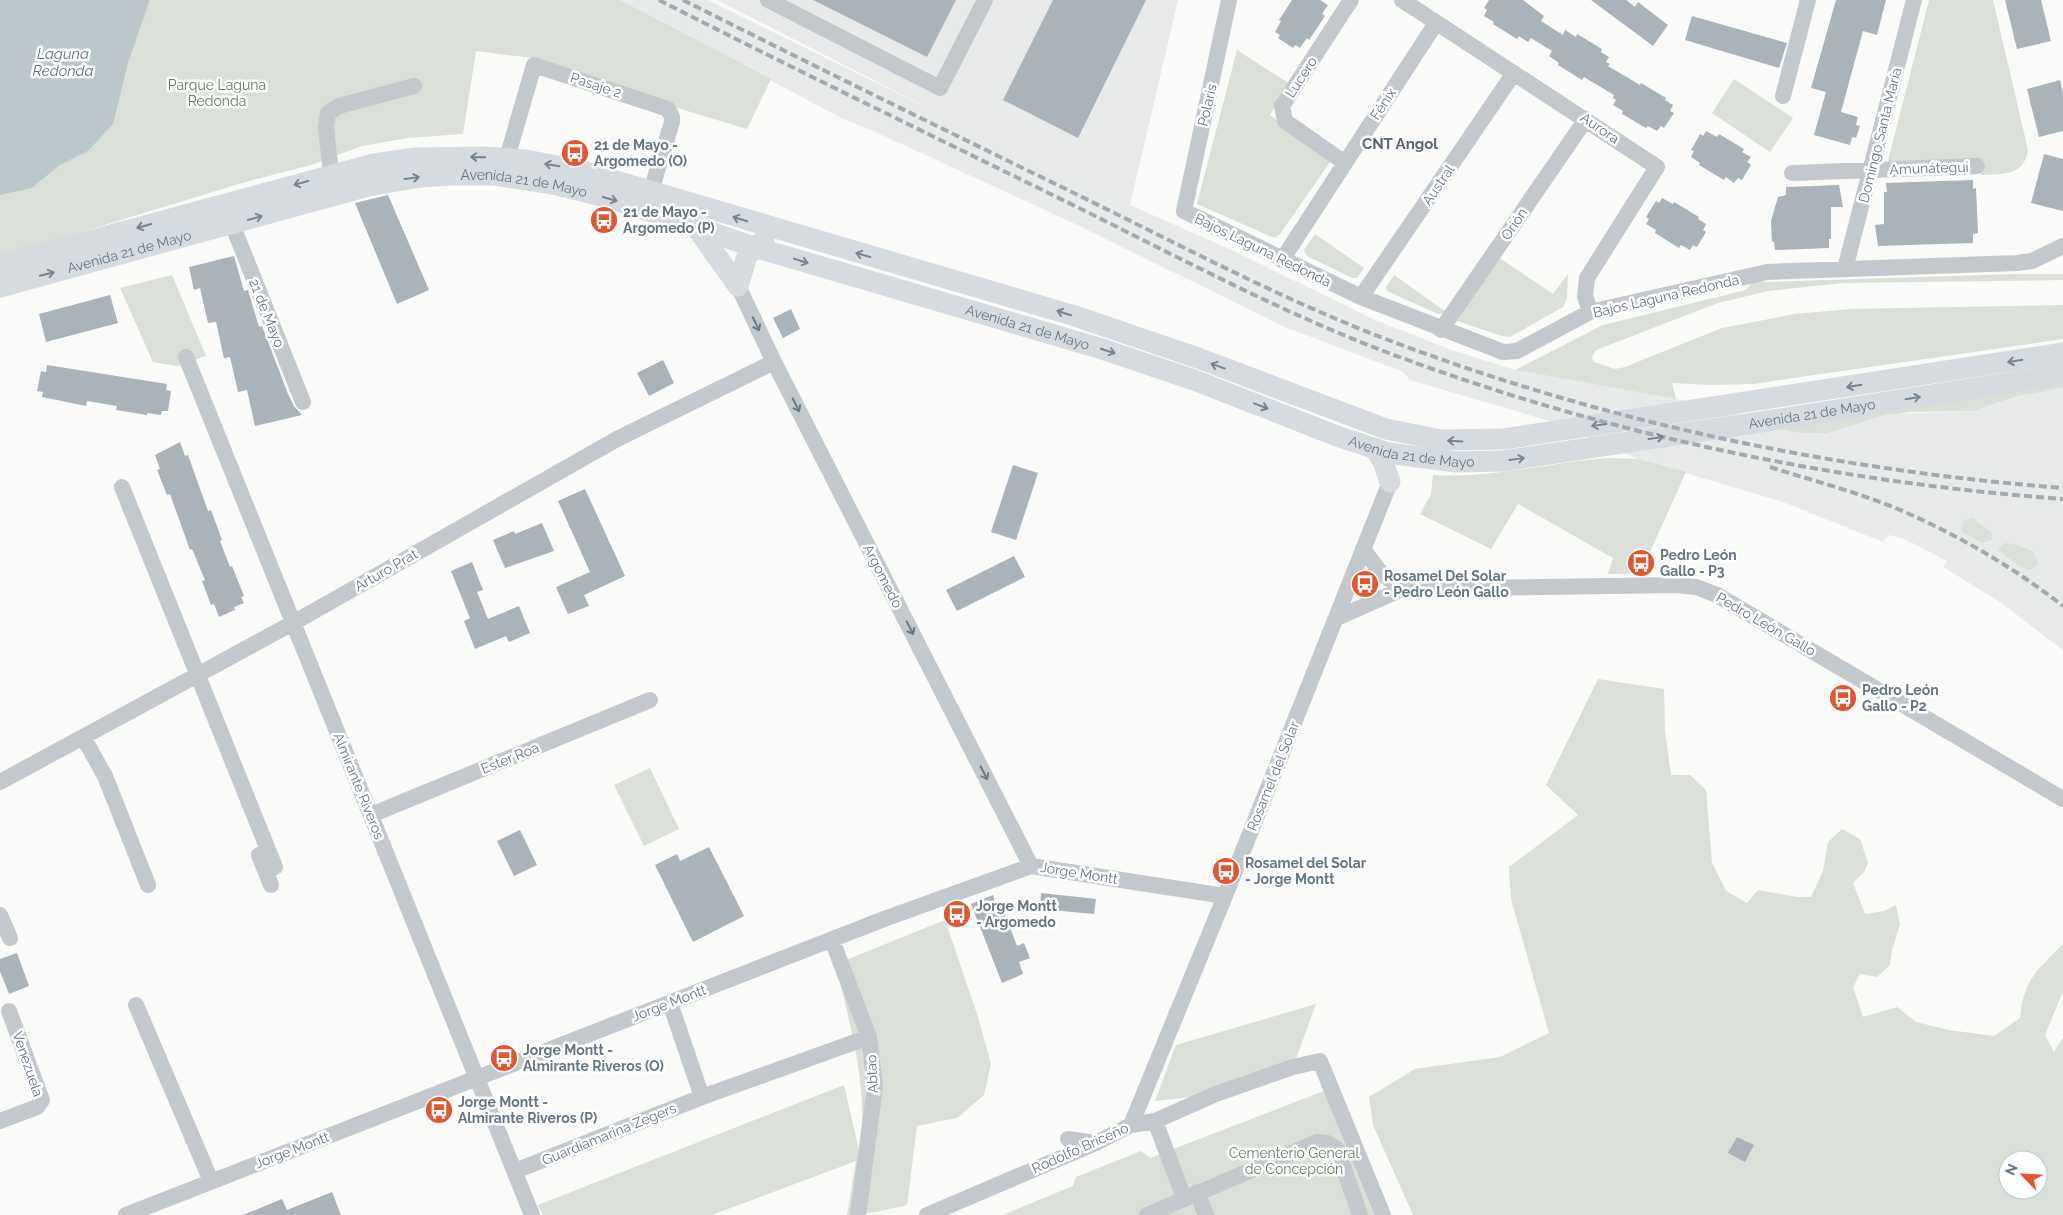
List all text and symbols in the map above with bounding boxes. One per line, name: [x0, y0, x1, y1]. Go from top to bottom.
water label: Laguna Redonda: [32, 45, 94, 80]
street label: Lucero: [1282, 54, 1320, 100]
street label: Domingo Santa María: [1855, 66, 1905, 204]
street label: Pasaje 2: [568, 69, 624, 101]
park label: Parque Laguna Redonda: [168, 77, 266, 109]
street label: Polaris: [1194, 82, 1220, 128]
street label: Fénix: [1367, 85, 1399, 123]
street label: Aurora: [1578, 109, 1622, 147]
district label: CNT Angol: [1362, 135, 1438, 153]
place label: 21 de Mayo - Argomedo (O): [594, 137, 687, 169]
bus stop icon: 21 de Mayo - Argomedo (O): [560, 138, 590, 168]
one-way arrow: [470, 152, 486, 162]
one-way arrow: [544, 159, 560, 169]
street label: Amunátegui: [1889, 159, 1969, 177]
street label: Austral: [1419, 162, 1457, 208]
street label: Avenida 21 de Mayo: [460, 167, 589, 200]
one-way arrow: [404, 173, 420, 183]
one-way arrow: [293, 179, 309, 188]
one-way arrow: [602, 194, 618, 204]
place label: 21 de Mayo - Argomedo (P): [623, 204, 715, 236]
bus stop icon: 21 de Mayo - Argomedo (P): [589, 205, 619, 235]
street label: Orión: [1498, 205, 1530, 243]
street label: Bajos Laguna Redonda: [1192, 210, 1334, 290]
one-way arrow: [246, 212, 262, 222]
one-way arrow: [733, 214, 749, 224]
one-way arrow: [136, 222, 152, 231]
street label: Avenida 21 de Mayo: [65, 227, 193, 276]
one-way arrow: [856, 250, 872, 260]
one-way arrow: [793, 257, 809, 267]
one-way arrow: [39, 269, 55, 279]
street label: Bajos Laguna Redonda: [1591, 271, 1741, 321]
street label: 21 de Mayo: [246, 276, 288, 350]
street label: Avenida 21 de Mayo: [964, 301, 1091, 353]
one-way arrow: [1056, 308, 1072, 318]
one-way arrow: [751, 316, 761, 331]
one-way arrow: [1100, 346, 1116, 356]
one-way arrow: [2007, 356, 2023, 366]
one-way arrow: [1211, 361, 1226, 370]
one-way arrow: [1847, 382, 1863, 392]
one-way arrow: [1905, 393, 1921, 403]
street label: Avenida 21 de Mayo: [1747, 396, 1876, 432]
one-way arrow: [791, 398, 801, 413]
one-way arrow: [1253, 402, 1268, 411]
one-way arrow: [1591, 421, 1607, 431]
street label: Avenida 21 de Mayo: [1346, 432, 1475, 470]
one-way arrow: [1647, 433, 1663, 443]
one-way arrow: [1447, 437, 1463, 446]
one-way arrow: [1509, 453, 1525, 463]
street label: Argomedo: [860, 541, 906, 611]
street label: Arturo Prat: [352, 545, 420, 594]
place label: Pedro León Gallo - P3: [1660, 547, 1737, 579]
bus stop icon: Pedro León Gallo - P3: [1626, 548, 1656, 578]
place label: Rosamel Del Solar - Pedro León Gallo: [1384, 568, 1509, 600]
bus stop icon: Rosamel Del Solar - Pedro León Gallo: [1350, 569, 1380, 599]
street label: Pedro León Gallo: [1714, 589, 1818, 659]
one-way arrow: [906, 620, 915, 635]
place label: Pedro León Gallo - P2: [1862, 682, 1939, 714]
bus stop icon: Pedro León Gallo - P2: [1828, 683, 1858, 713]
street label: Rosamel del Solar: [1244, 719, 1302, 833]
street label: Almirante Riveros: [330, 730, 388, 842]
street label: Ester Roa: [479, 739, 541, 777]
one-way arrow: [979, 765, 989, 780]
place label: Rosamel del Solar - Jorge Montt: [1245, 855, 1367, 887]
bus stop icon: Rosamel del Solar - Jorge Montt: [1211, 856, 1241, 886]
street label: Jorge Montt: [1039, 859, 1119, 887]
place label: Jorge Montt - Argomedo: [976, 898, 1057, 930]
bus stop icon: Jorge Montt - Argomedo: [942, 899, 972, 929]
street label: Jorge Montt: [630, 981, 709, 1024]
street label: Venezuela: [9, 1029, 47, 1099]
place label: Jorge Montt - Almirante Riveros (O): [523, 1042, 664, 1074]
bus stop icon: Jorge Montt - Almirante Riveros (O): [489, 1043, 519, 1073]
street label: Abtao: [863, 1054, 881, 1094]
place label: Jorge Montt - Almirante Riveros (P): [458, 1094, 597, 1126]
bus stop icon: Jorge Montt - Almirante Riveros (P): [424, 1095, 454, 1125]
street label: Guardiamarina Zegers: [540, 1100, 679, 1168]
street label: Rodolfo Briceño: [1029, 1120, 1131, 1176]
street label: Jorge Montt: [253, 1128, 332, 1171]
park label: Cementerio General de Concepción: [1229, 1145, 1359, 1177]
north arrow: [1998, 1150, 2048, 1200]
text: N: [2002, 1161, 2021, 1178]

